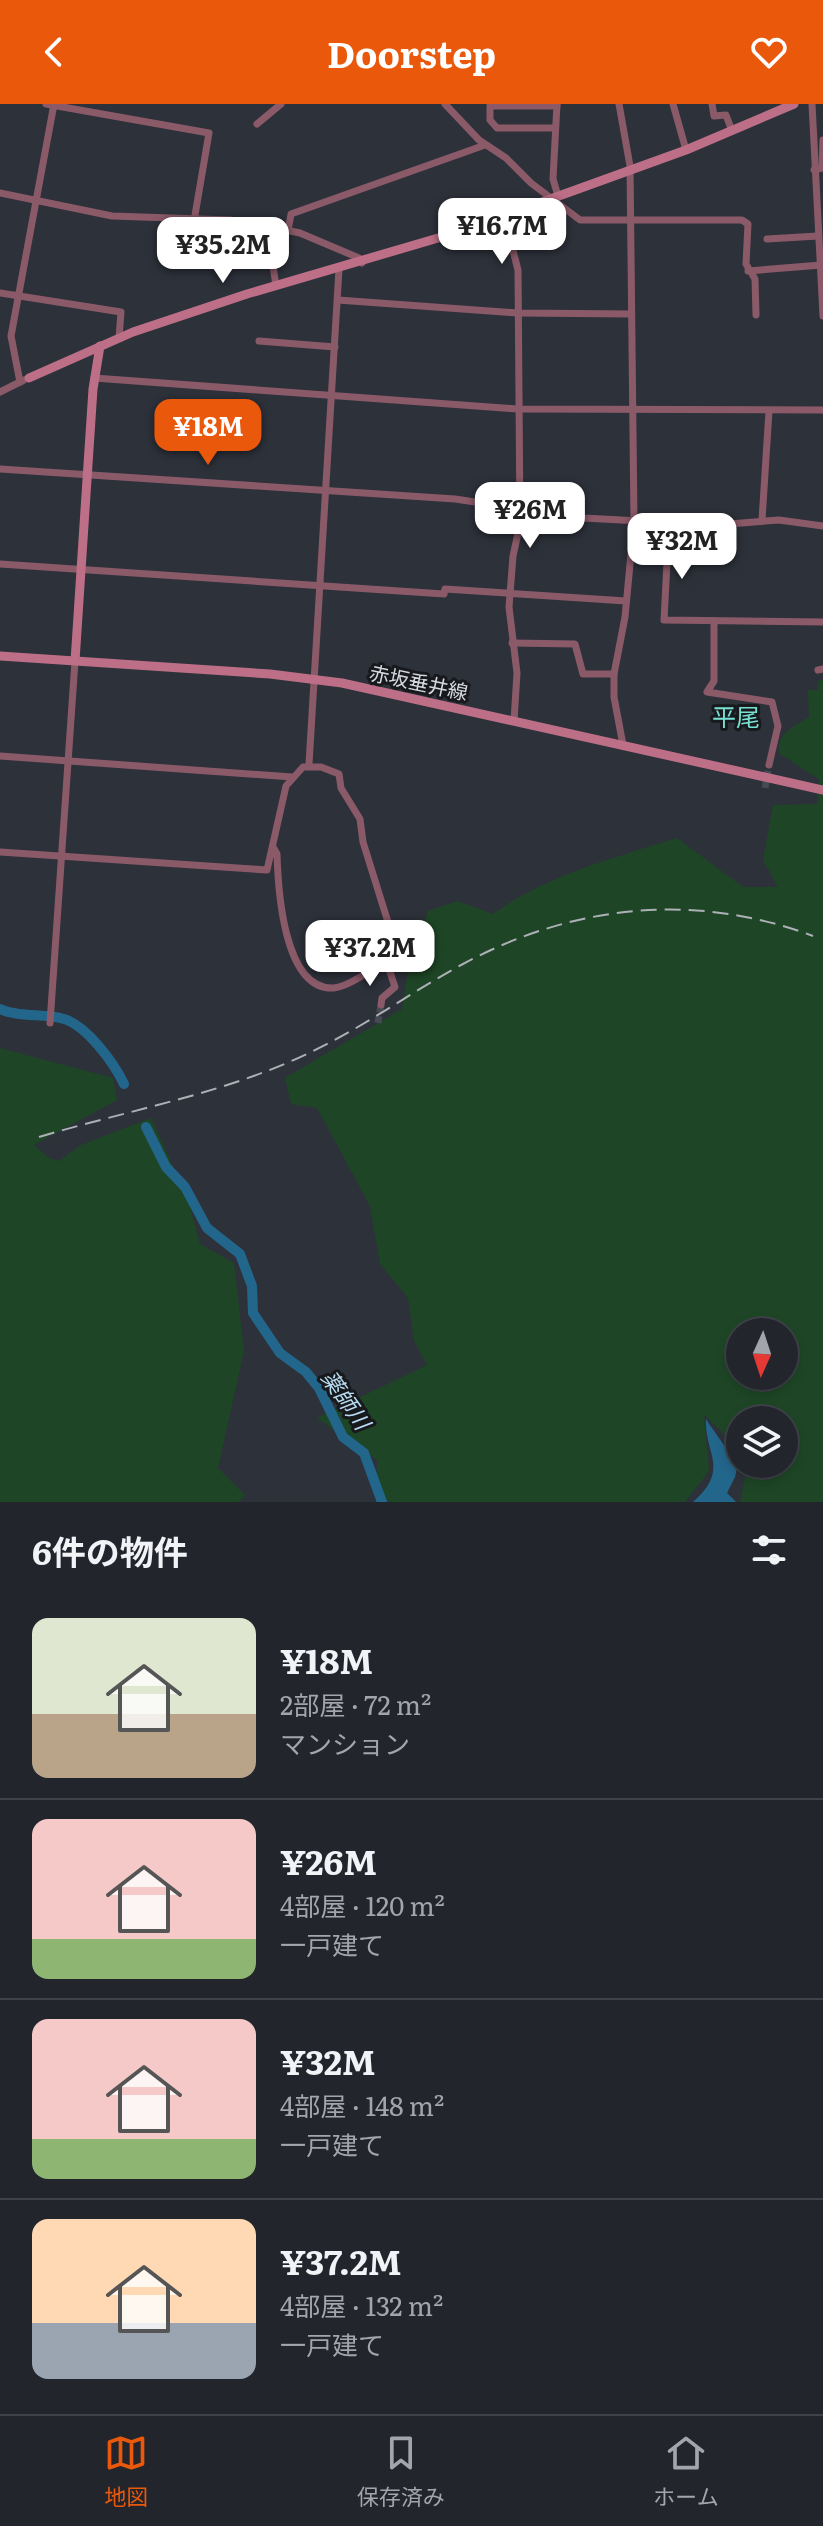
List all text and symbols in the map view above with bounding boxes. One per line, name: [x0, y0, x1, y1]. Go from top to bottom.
text: Doorstep: [327, 26, 496, 79]
icon: back: [32, 30, 76, 74]
icon: heart: [747, 30, 791, 74]
pin: ¥16.7M: [437, 198, 567, 266]
text: ¥16.7M: [456, 204, 548, 243]
pin: ¥35.2M: [158, 217, 288, 285]
text: ¥35.2M: [175, 223, 271, 262]
pin: ¥18M: [161, 399, 255, 467]
text: ¥18M: [172, 405, 244, 444]
pin: ¥26M: [483, 482, 577, 550]
text: ¥26M: [493, 488, 567, 527]
pin: ¥32M: [635, 513, 729, 581]
text: ¥32M: [645, 519, 719, 558]
street label: 赤坂垂井線: [367, 656, 471, 706]
district label: 平尾: [712, 698, 760, 733]
pin: ¥37.2M: [305, 920, 435, 988]
text: ¥37.2M: [323, 926, 417, 965]
north arrow: [726, 1318, 798, 1390]
map controls: [726, 1318, 798, 1478]
water label: 薬師川: [315, 1362, 381, 1437]
button: layers: [726, 1406, 798, 1478]
text: 6件の物件: [32, 1525, 188, 1575]
icon: filters: [747, 1528, 791, 1572]
text: ¥18M: [280, 1634, 373, 1684]
icon: home: [96, 1650, 192, 1746]
text: 2部屋 · 72 m²: [280, 1684, 431, 1723]
text: マンション: [280, 1723, 410, 1762]
text: ¥26M: [280, 1835, 377, 1885]
icon: home: [96, 1851, 192, 1947]
text: 4部屋 · 120 m²: [280, 1885, 445, 1924]
text: 一戸建て: [280, 1924, 384, 1963]
text: ¥32M: [280, 2035, 376, 2085]
icon: home: [96, 2051, 192, 2147]
text: 4部屋 · 148 m²: [280, 2085, 444, 2124]
text: 一戸建て: [280, 2124, 384, 2163]
text: ¥37.2M: [280, 2235, 402, 2285]
icon: home: [96, 2251, 192, 2347]
text: 4部屋 · 132 m²: [280, 2285, 443, 2324]
text: 一戸建て: [280, 2324, 384, 2363]
tab: 地図: [104, 2431, 148, 2512]
tab: 保存済み: [357, 2431, 445, 2512]
tab: ホーム: [653, 2431, 719, 2512]

